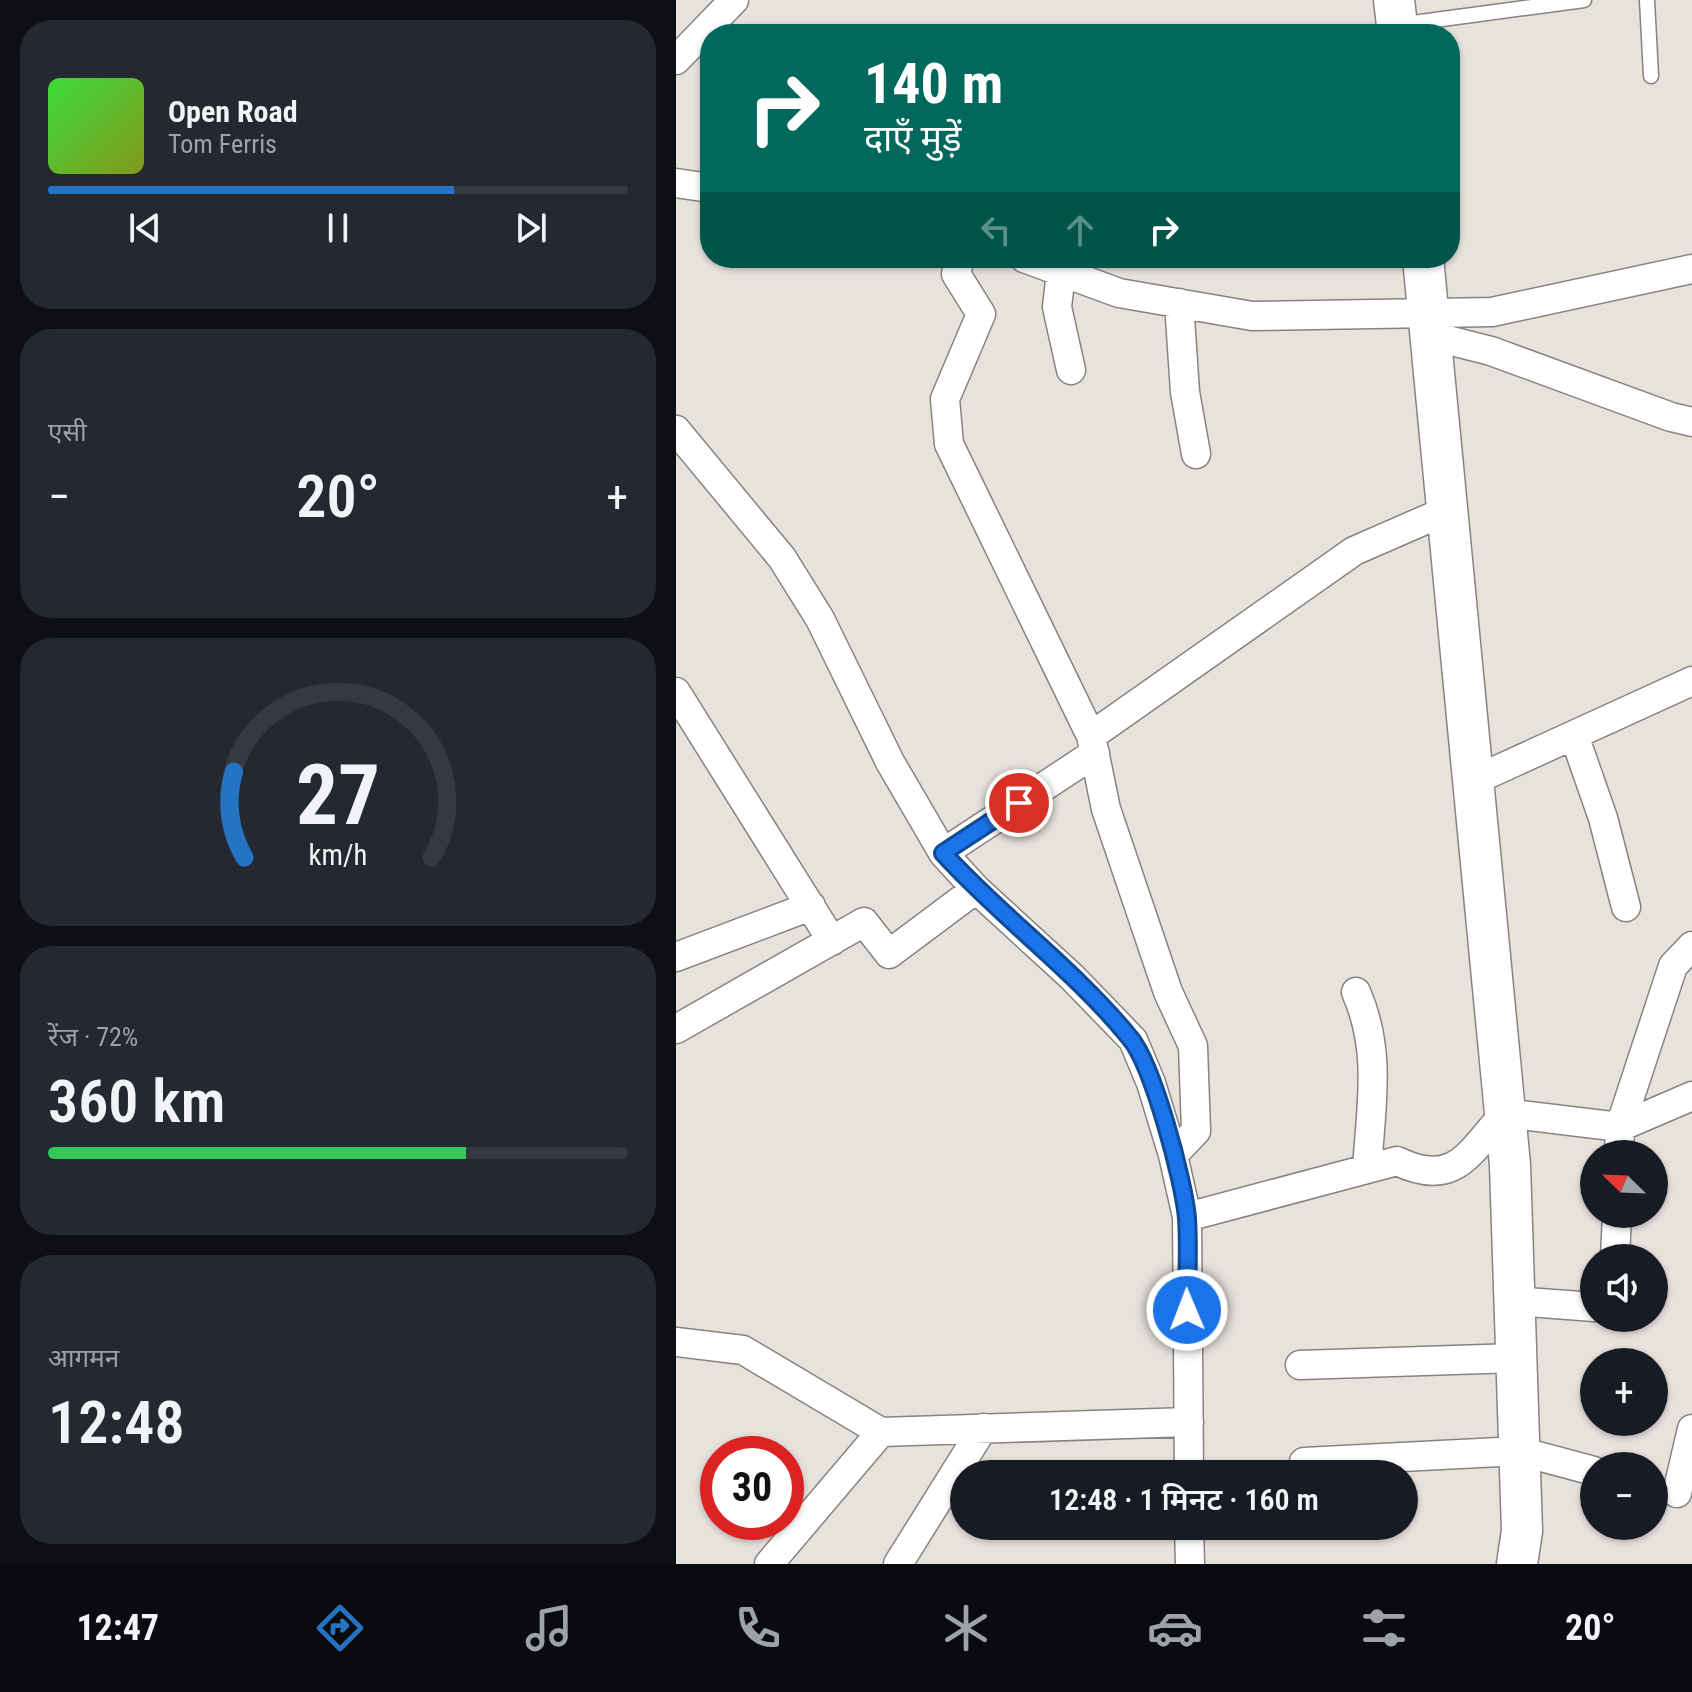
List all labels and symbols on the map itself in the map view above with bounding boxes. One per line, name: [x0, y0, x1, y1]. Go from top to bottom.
pin: [985, 769, 1053, 837]
north arrow: [1580, 1140, 1668, 1228]
position arrow: [1145, 1268, 1229, 1352]
speed limit sign: 30: [700, 1436, 804, 1540]

